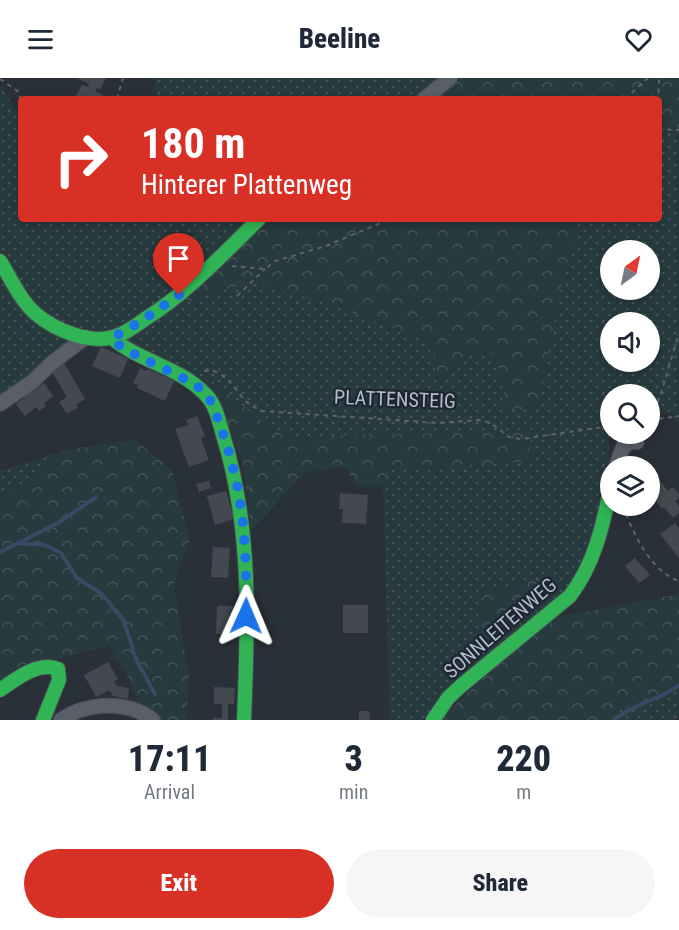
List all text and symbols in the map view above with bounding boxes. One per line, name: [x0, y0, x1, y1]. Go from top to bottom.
icon: menu: [24, 23, 57, 56]
text: Beeline: [299, 23, 380, 55]
icon: heart: [622, 23, 655, 56]
text: 180 m: [141, 119, 246, 168]
icon: right: [42, 120, 120, 198]
text: Hinterer Plattenweg: [141, 169, 352, 201]
pin: [153, 233, 204, 295]
north arrow: [600, 240, 660, 300]
map controls: [600, 240, 660, 516]
icon: arrive: [162, 242, 195, 275]
button: sound: [600, 312, 660, 372]
button: search: [600, 384, 660, 444]
street label: PLATTENSTEIG: [334, 385, 456, 413]
button: layers: [600, 456, 660, 516]
street label: SONNLEITENWEG: [439, 573, 561, 683]
position arrow: [214, 584, 278, 648]
text: 17:11: [128, 738, 211, 780]
text: 3: [345, 738, 363, 780]
text: 220: [496, 738, 551, 780]
text: Arrival: [144, 780, 195, 804]
text: min: [339, 780, 368, 804]
text: m: [516, 780, 531, 804]
button: Exit: [24, 849, 334, 918]
button: Share: [346, 849, 655, 918]

